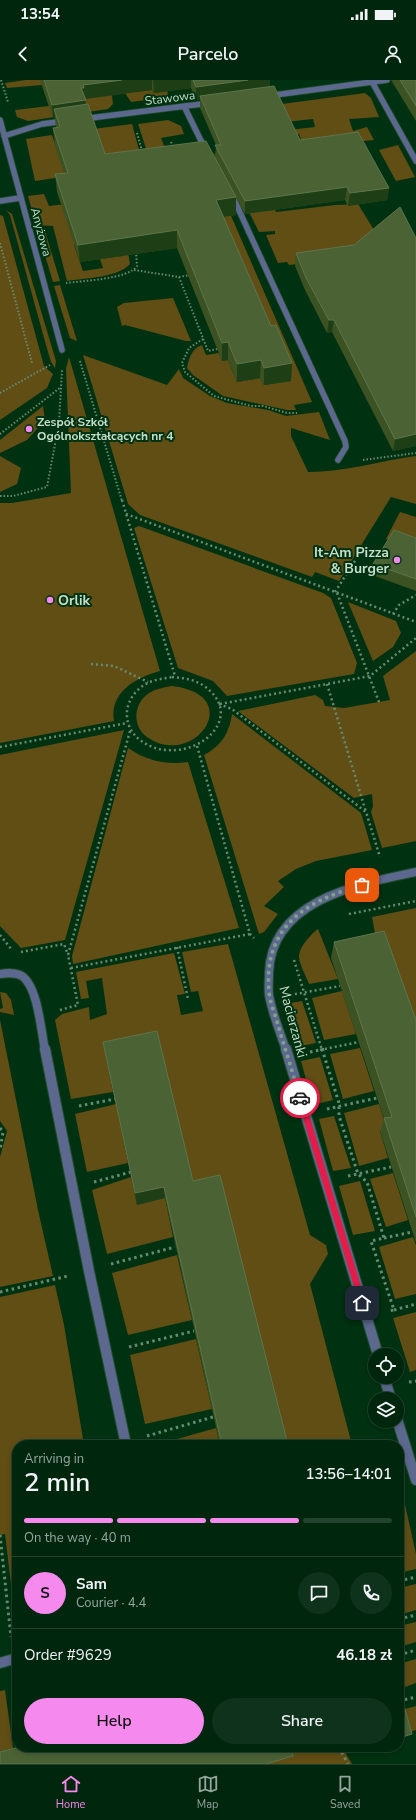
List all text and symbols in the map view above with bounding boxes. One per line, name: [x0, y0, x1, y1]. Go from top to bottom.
text: 13:54: [20, 4, 60, 24]
text: Parcelo: [178, 42, 238, 66]
icon: back: [12, 43, 34, 65]
icon: person: [382, 43, 404, 65]
street label: Stawowa: [144, 87, 196, 109]
street label: Anyżowa: [27, 206, 55, 258]
place label: Zespół Szkół Ogólnokształcących nr 4: [37, 414, 173, 444]
marker: Zespół Szkół Ogólnokształcących nr 4: [24, 424, 34, 434]
place label: It-Am Pizza & Burger: [314, 543, 390, 578]
marker: It-Am Pizza & Burger: [392, 555, 402, 565]
place label: Orlik: [58, 591, 91, 610]
marker: Orlik: [45, 595, 55, 605]
pin: [345, 868, 379, 902]
icon: bag: [351, 874, 373, 896]
street label: Macierzanki: [274, 984, 312, 1060]
courier: [280, 1078, 320, 1118]
icon: car: [289, 1087, 311, 1109]
pin: [345, 1286, 379, 1320]
icon: home: [351, 1292, 373, 1314]
map controls: [368, 1348, 404, 1428]
button: locate: [368, 1348, 404, 1384]
button: layers: [368, 1392, 404, 1428]
text: Arriving in: [24, 1450, 84, 1468]
text: 13:56–14:01: [305, 1464, 392, 1484]
text: 2 min: [24, 1465, 90, 1500]
text: On the way · 40 m: [24, 1529, 131, 1547]
button: chat: [298, 1572, 340, 1614]
button: phone: [350, 1572, 392, 1614]
text: Sam: [76, 1574, 107, 1594]
text: S: [40, 1583, 50, 1603]
text: Courier · 4.4: [76, 1594, 146, 1612]
text: Order #9629: [24, 1645, 112, 1665]
text: 46.18 zł: [336, 1645, 392, 1665]
button: Help: [24, 1698, 204, 1744]
button: Share: [212, 1698, 392, 1744]
tab: Home: [56, 1773, 85, 1812]
tab: Map: [197, 1773, 219, 1812]
tab: Saved: [330, 1773, 360, 1812]

